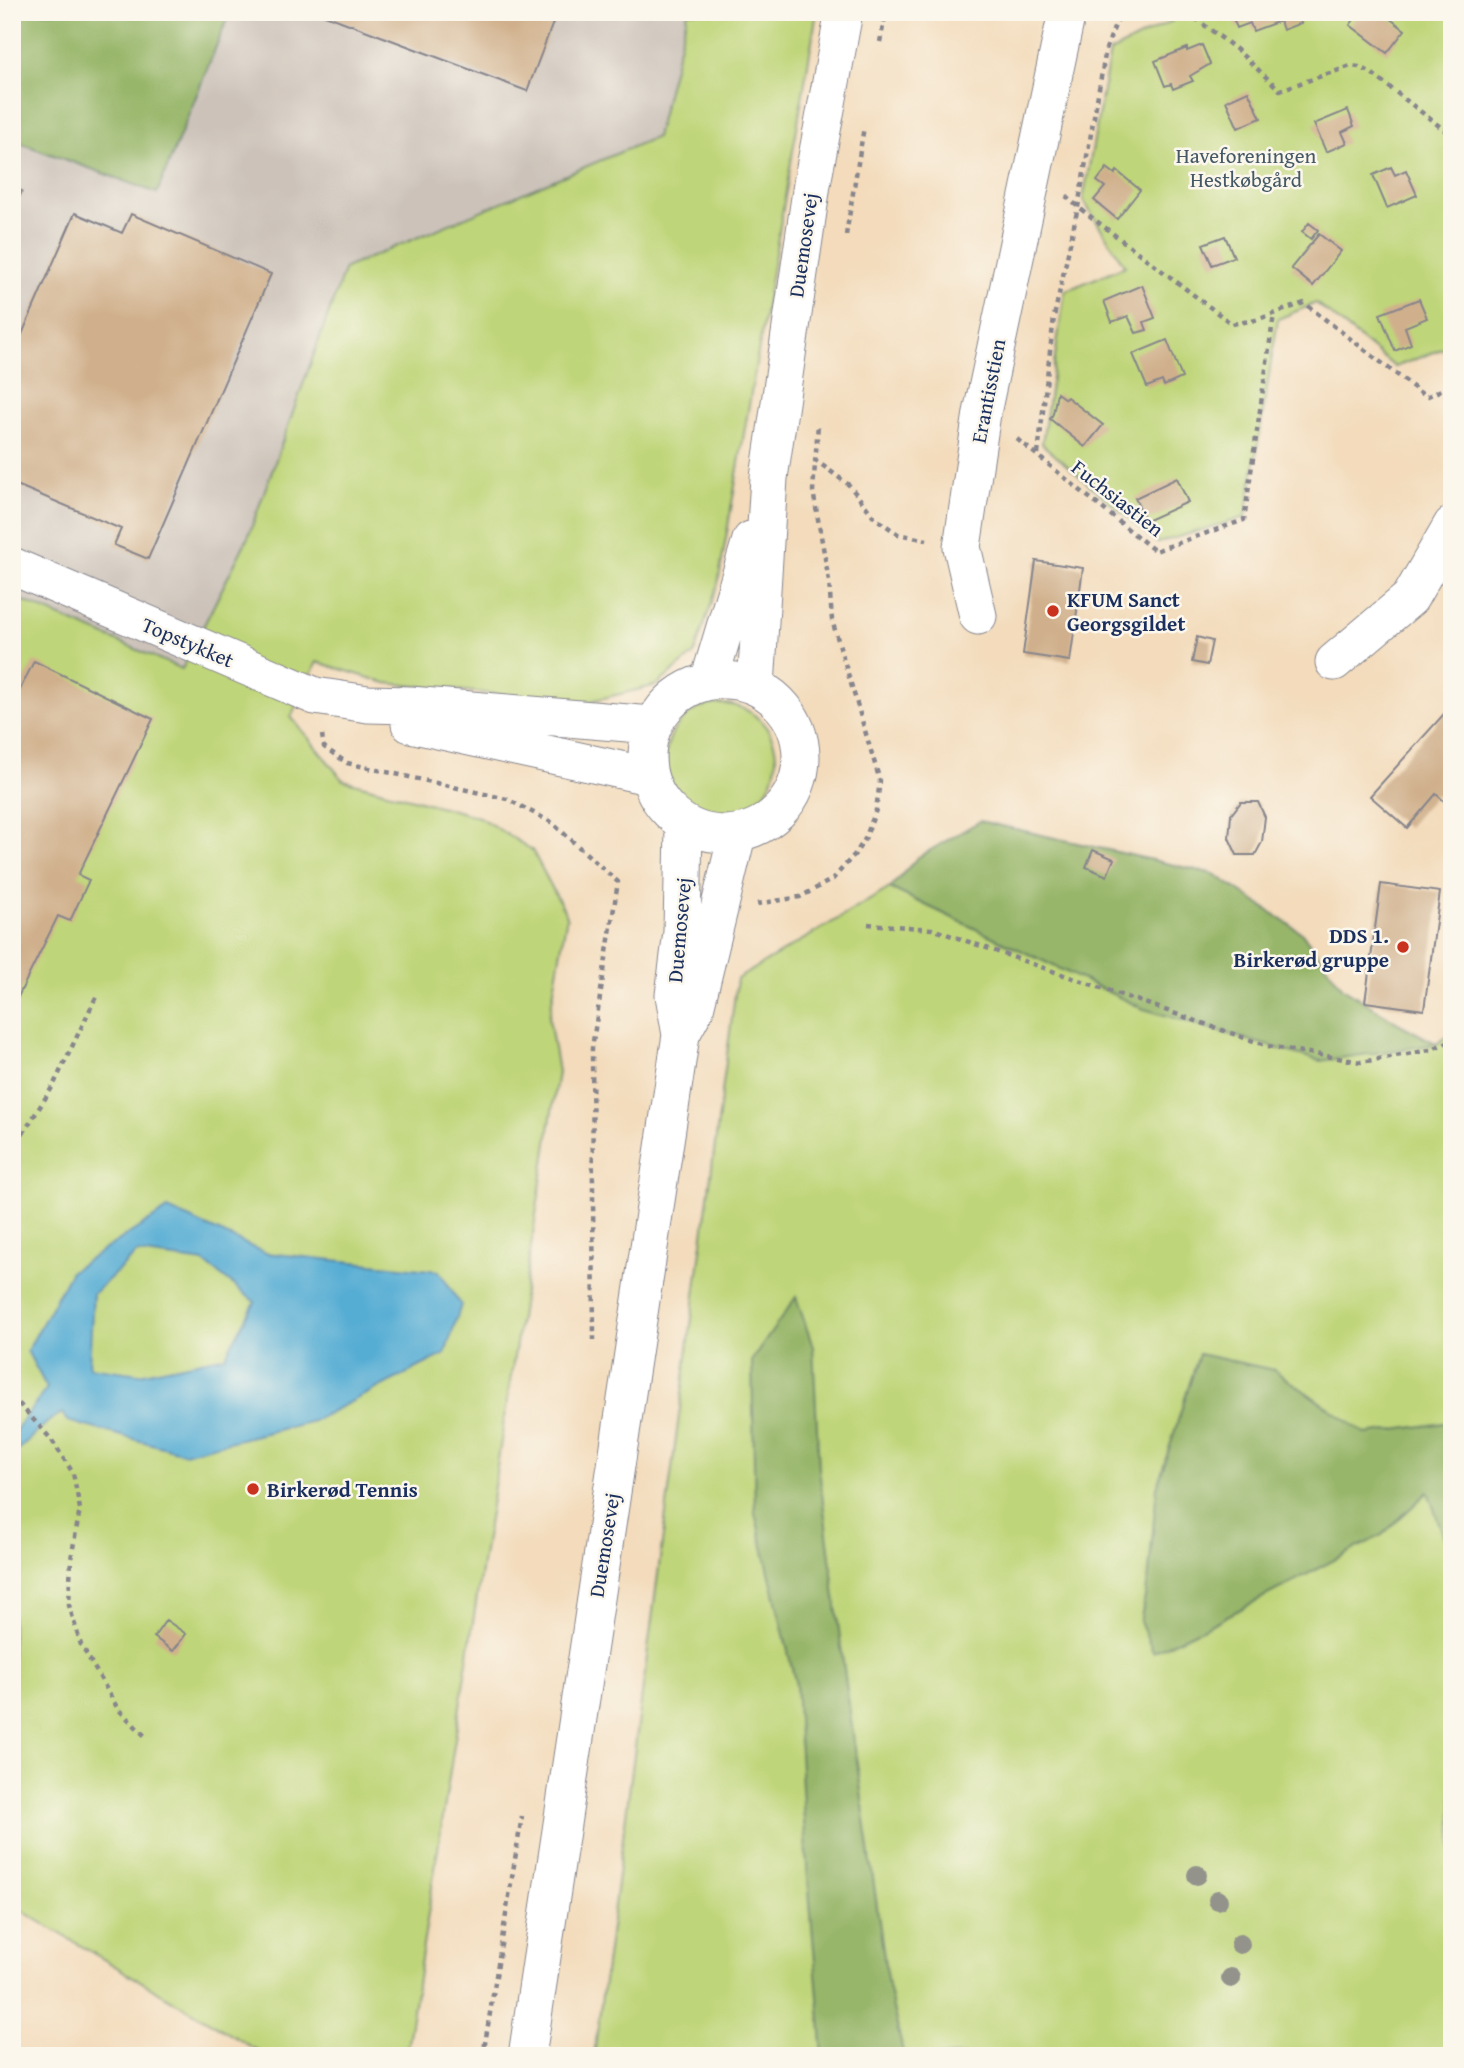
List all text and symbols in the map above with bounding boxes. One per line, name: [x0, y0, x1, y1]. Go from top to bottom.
park label: Haveforeningen Hestkøbgård: [1176, 140, 1316, 195]
street label: Duemosevej: [780, 191, 826, 299]
street label: Erantisstien: [963, 336, 1013, 446]
street label: Fuchsiastien: [1065, 452, 1171, 544]
place label: KFUM Sanct Georgsgildet: [1067, 584, 1185, 639]
marker: KFUM Sanct Georgsgildet: [1045, 603, 1061, 619]
street label: Topstykket: [137, 609, 239, 676]
street label: Duemosevej: [659, 876, 699, 984]
place label: DDS 1. Birkerød gruppe: [1234, 920, 1389, 975]
marker: DDS 1. Birkerød gruppe: [1395, 939, 1411, 955]
place label: Birkerød Tennis: [267, 1474, 418, 1505]
marker: Birkerød Tennis: [245, 1481, 261, 1497]
street label: Duemosevej: [580, 1490, 628, 1600]

